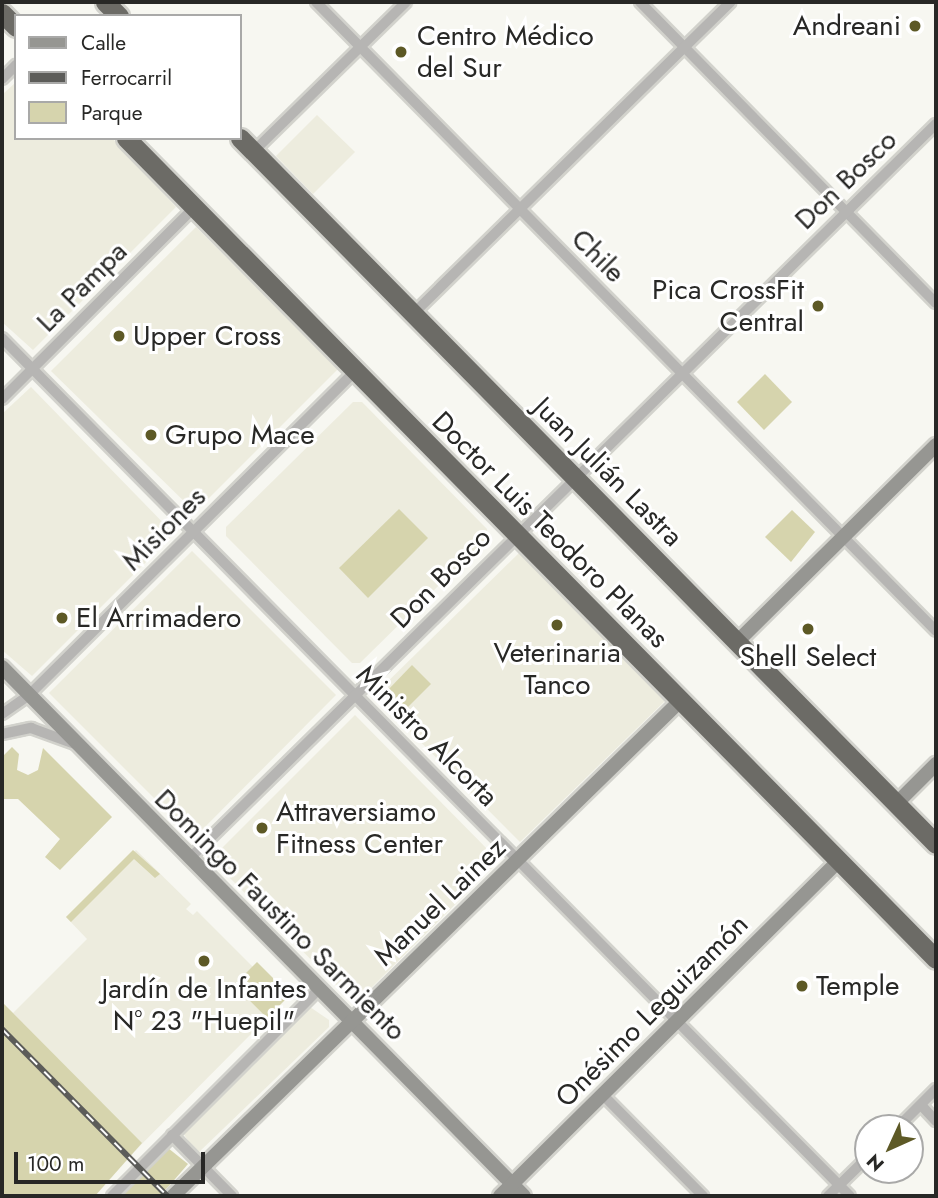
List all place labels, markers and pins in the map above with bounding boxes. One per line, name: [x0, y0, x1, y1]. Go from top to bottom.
place label: Andreani: [793, 9, 901, 43]
marker: Andreani: [907, 18, 923, 34]
place label: Centro Médico del Sur: [417, 19, 594, 85]
marker: Centro Médico del Sur: [391, 42, 411, 62]
place label: Pica CrossFit Central: [652, 273, 804, 339]
marker: Pica CrossFit Central: [810, 298, 826, 314]
place label: Upper Cross: [133, 319, 281, 353]
marker: Upper Cross: [111, 328, 127, 344]
place label: Grupo Mace: [165, 418, 315, 452]
marker: Grupo Mace: [143, 427, 159, 443]
place label: El Arrimadero: [76, 601, 241, 635]
marker: El Arrimadero: [54, 610, 70, 626]
marker: Veterinaria Tanco: [549, 617, 565, 633]
marker: Shell Select: [800, 621, 816, 637]
place label: Veterinaria Tanco: [493, 636, 621, 702]
place label: Shell Select: [740, 640, 876, 674]
place label: Attraversiamo Fitness Center: [276, 795, 443, 861]
marker: Attraversiamo Fitness Center: [254, 820, 270, 836]
marker: Jardín de Infantes N° 23 "Huepil": [196, 953, 212, 969]
place label: Temple: [816, 969, 899, 1003]
place label: Jardín de Infantes N° 23 "Huepil": [101, 972, 307, 1038]
marker: Temple: [794, 978, 810, 994]

